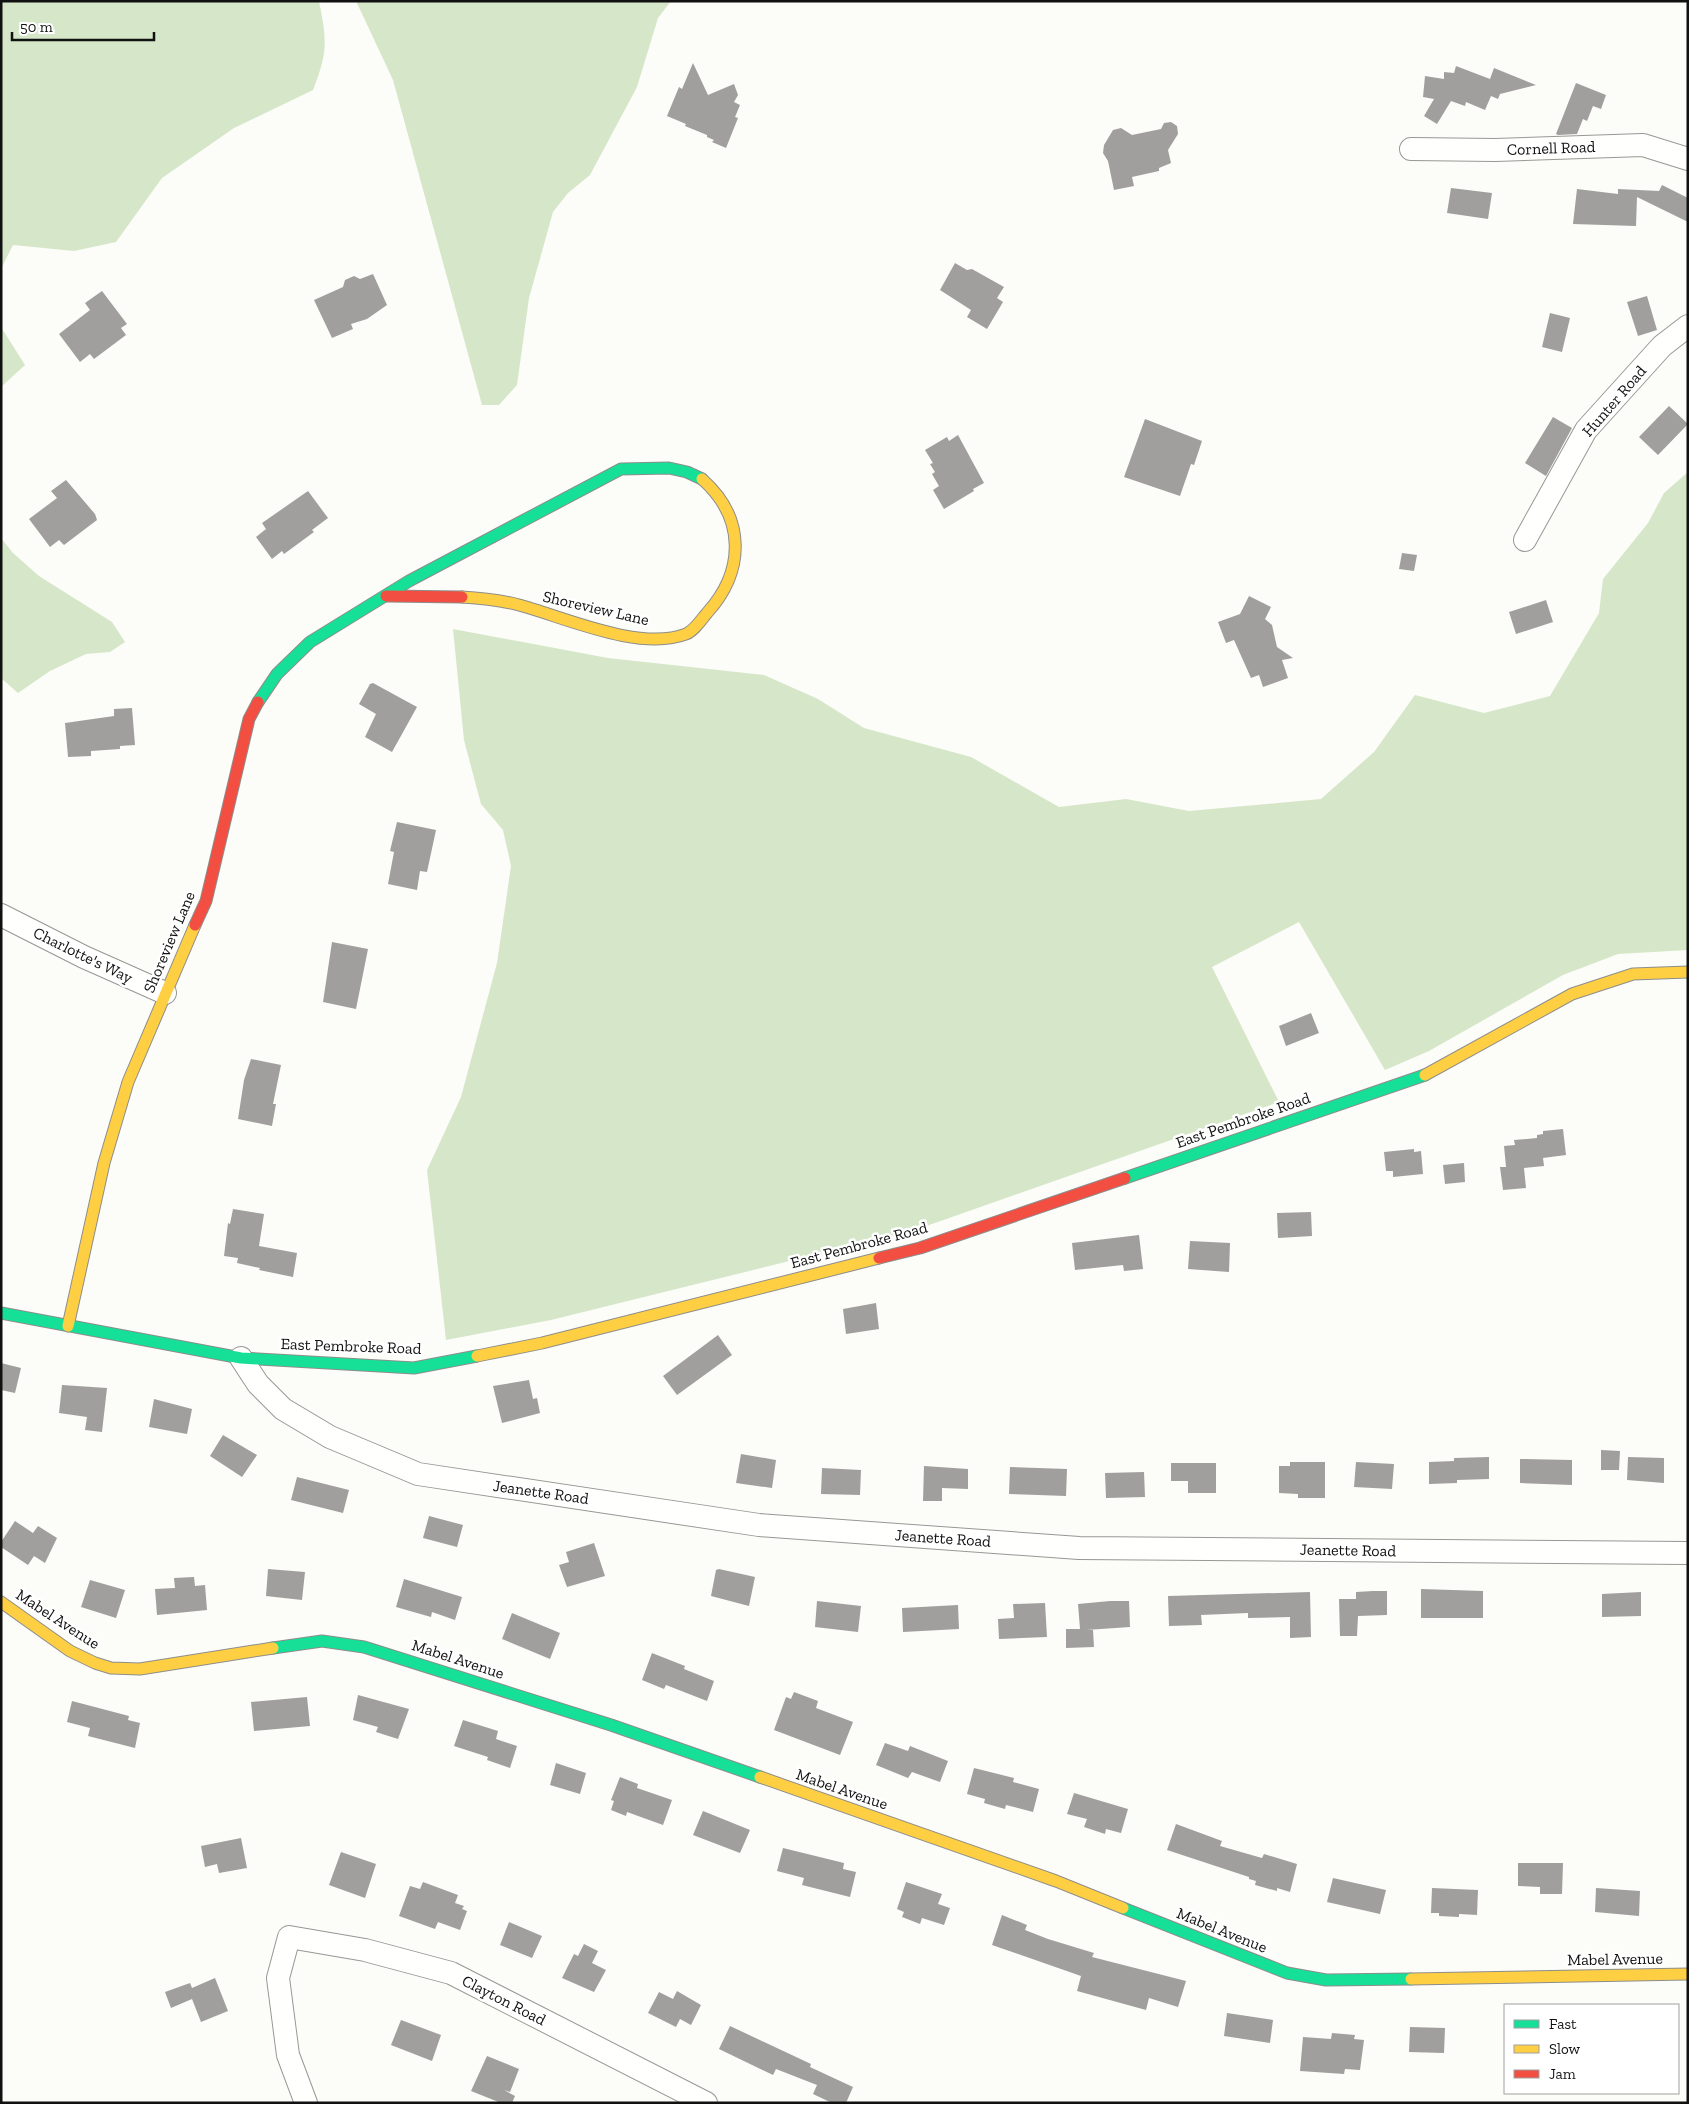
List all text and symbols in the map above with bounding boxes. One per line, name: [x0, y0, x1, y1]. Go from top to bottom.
scale bar: [12, 10, 155, 42]
text: 50 m: [20, 18, 53, 36]
street label: Cornell Road: [1506, 137, 1596, 159]
street label: Hunter Road: [1578, 361, 1650, 440]
street label: Shoreview Lane: [541, 587, 651, 629]
street label: Shoreview Lane: [139, 888, 199, 996]
street label: Charlotte's Way: [30, 923, 137, 988]
street label: East Pembroke Road: [1173, 1088, 1313, 1152]
street label: East Pembroke Road: [788, 1218, 930, 1272]
street label: East Pembroke Road: [280, 1334, 422, 1358]
street label: Jeanette Road: [492, 1476, 590, 1508]
street label: Jeanette Road: [894, 1525, 992, 1551]
street label: Jeanette Road: [1300, 1540, 1396, 1560]
street label: Mabel Avenue: [13, 1585, 103, 1653]
street label: Mabel Avenue: [409, 1635, 507, 1683]
street label: Mabel Avenue: [794, 1764, 890, 1814]
street label: Mabel Avenue: [1174, 1903, 1270, 1957]
street label: Mabel Avenue: [1567, 1949, 1663, 1969]
street label: Clayton Road: [459, 1971, 549, 2029]
legend: [1504, 2004, 1679, 2094]
text: Fast: [1549, 2015, 1577, 2033]
text: Slow: [1549, 2040, 1581, 2058]
text: Jam: [1549, 2065, 1576, 2083]

